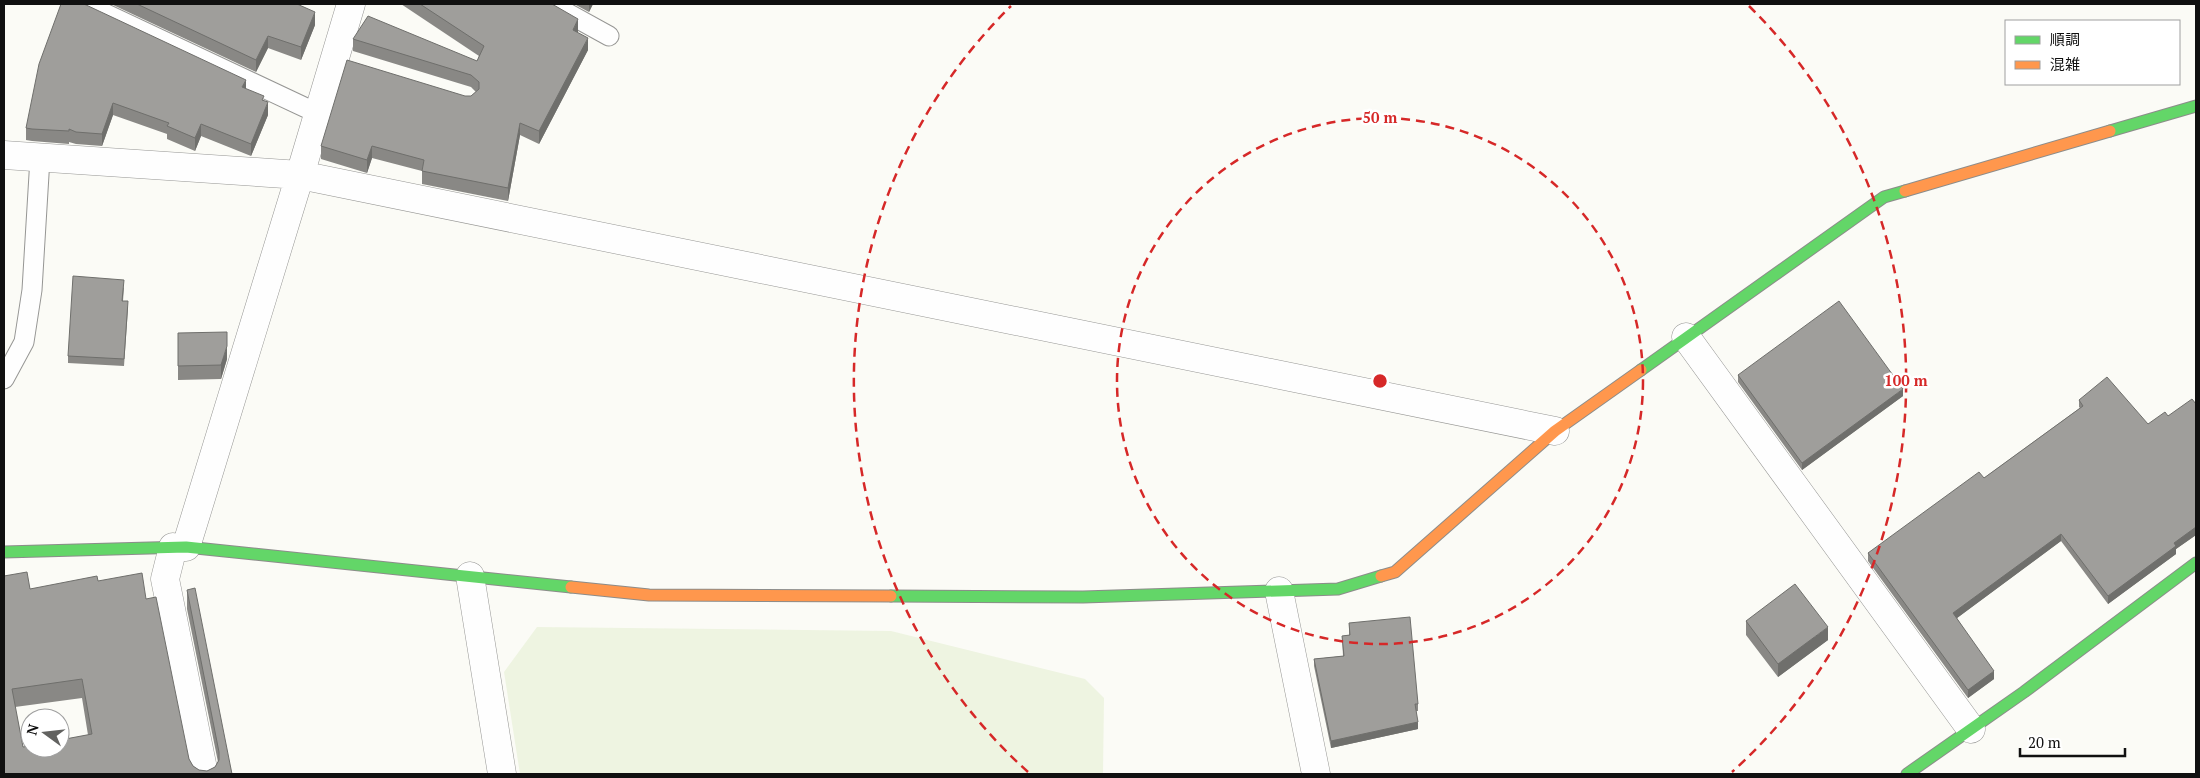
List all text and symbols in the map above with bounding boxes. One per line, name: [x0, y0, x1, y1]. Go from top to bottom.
legend: [2005, 20, 2180, 85]
text: 順調: [2050, 29, 2080, 49]
text: 混雑: [2050, 54, 2080, 74]
text: 50 m: [1363, 107, 1398, 127]
text: 100 m: [1884, 370, 1928, 390]
centre of rings: [1371, 372, 1389, 390]
north arrow: [20, 708, 70, 758]
text: N: [21, 722, 43, 737]
scale bar: [2020, 726, 2125, 758]
text: 20 m: [2028, 732, 2061, 752]

